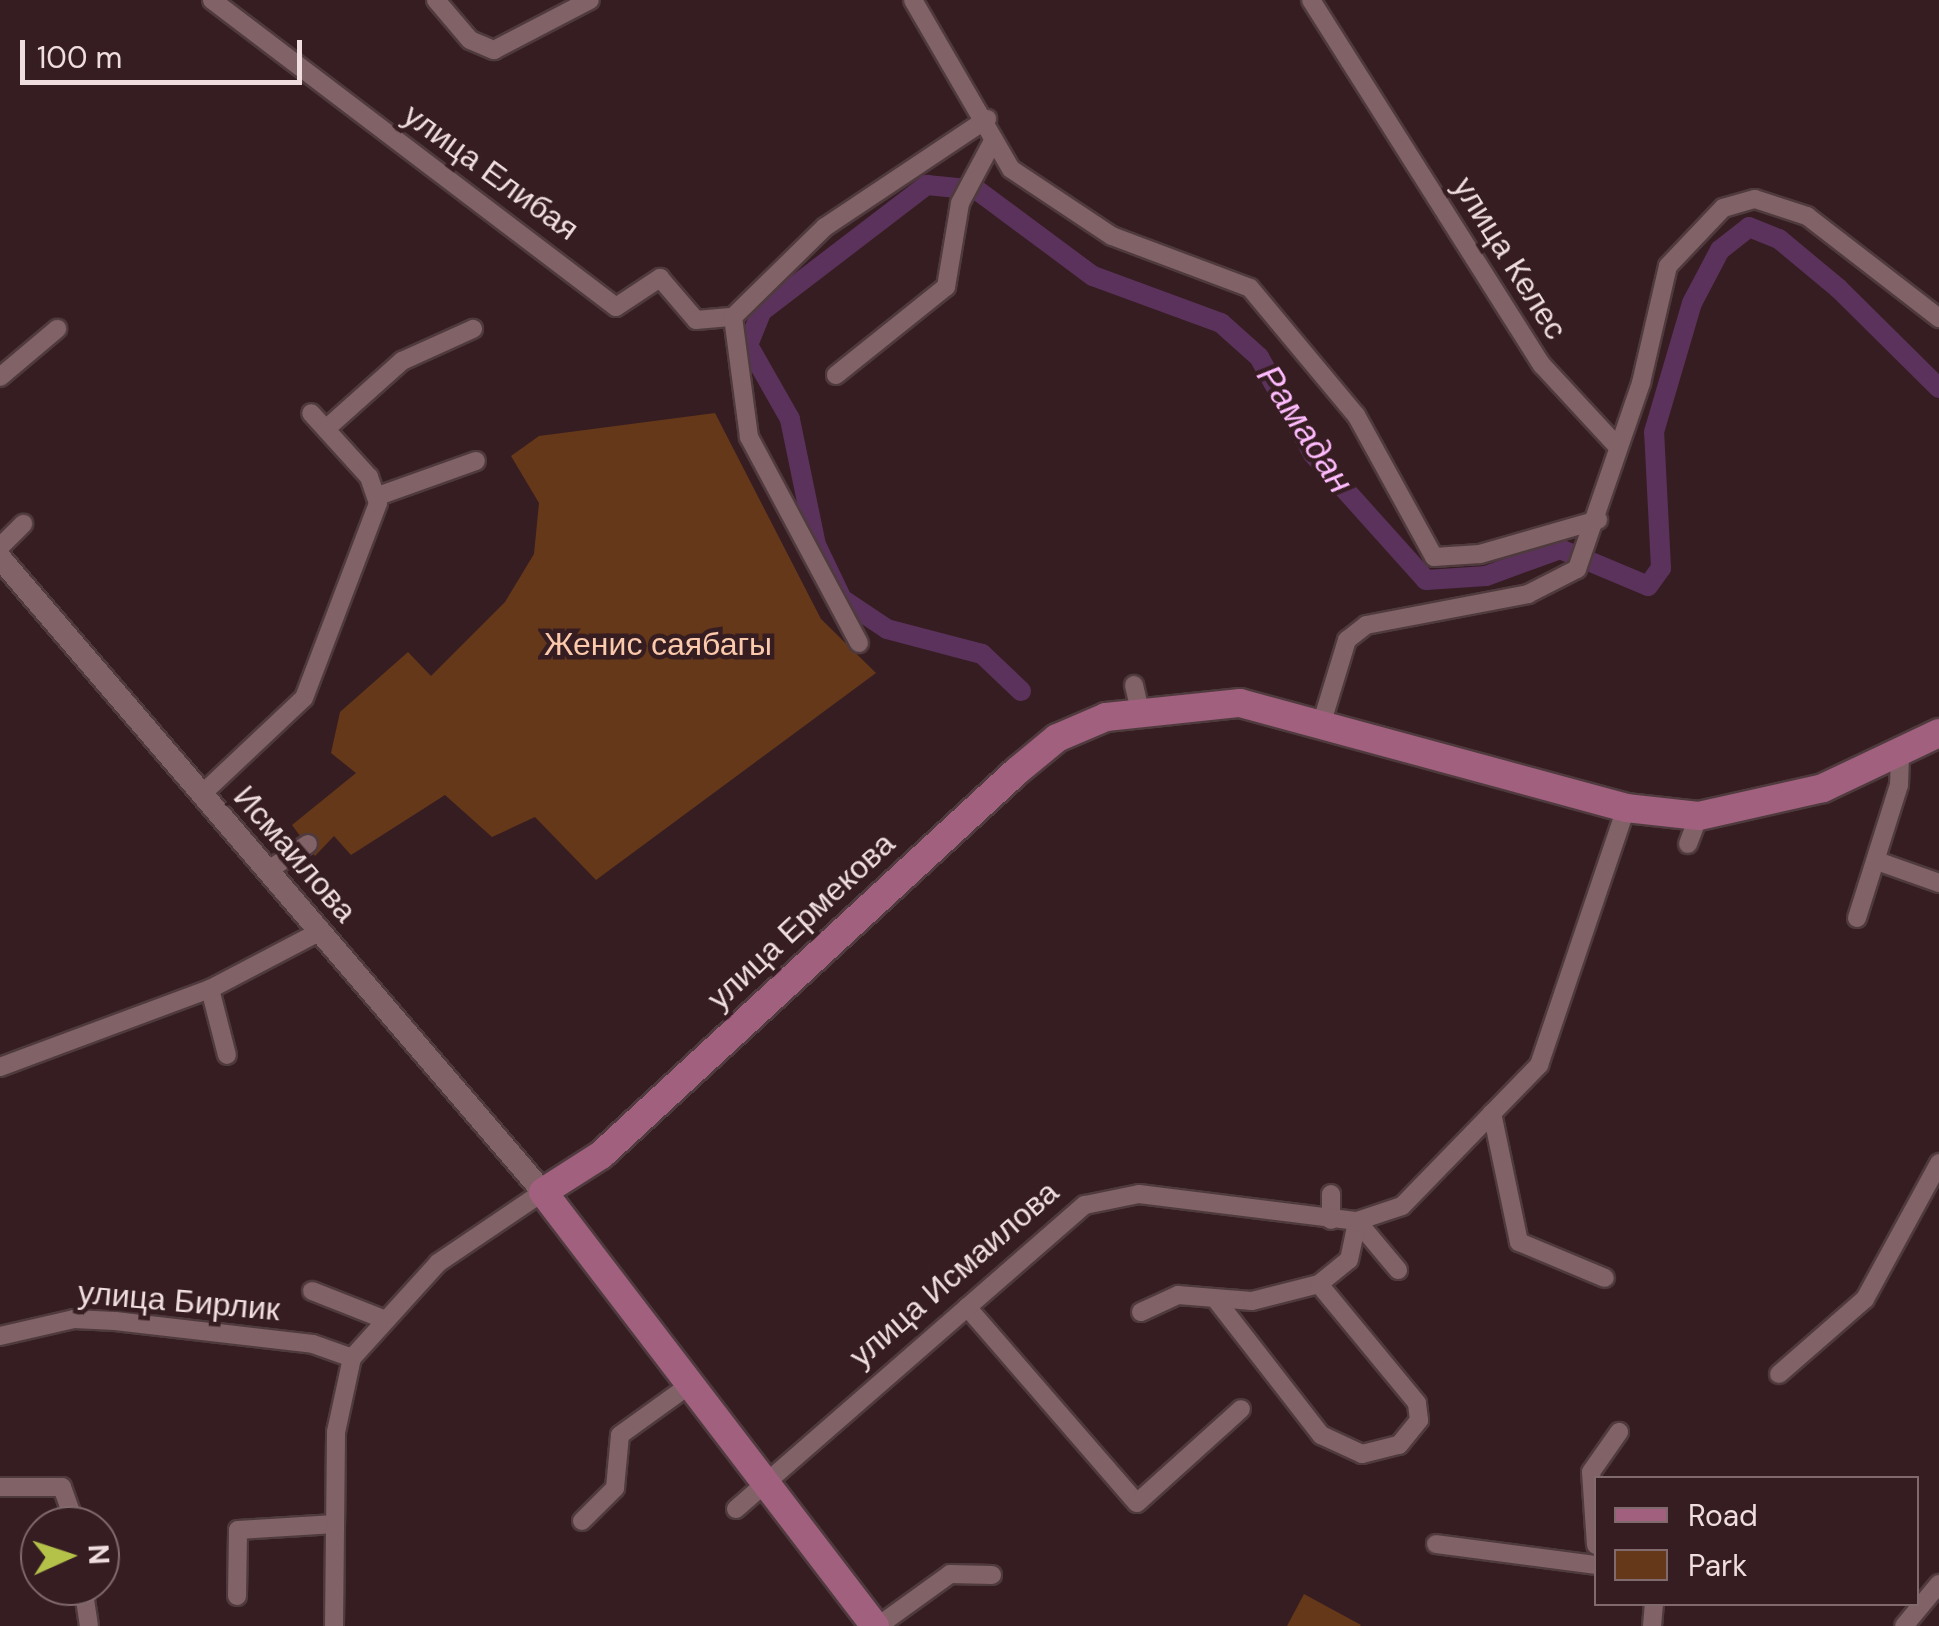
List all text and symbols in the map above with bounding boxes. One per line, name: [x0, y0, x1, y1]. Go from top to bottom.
scale bar: [25, 20, 308, 82]
text: 100 m: [37, 38, 122, 77]
street label: улица Елибая: [396, 96, 586, 248]
street label: улица Келес: [1445, 170, 1575, 346]
water label: Рамадан: [1248, 357, 1362, 501]
park label: Женис саябагы: [544, 625, 772, 663]
street label: Исмаилова: [225, 778, 365, 930]
street label: улица Ермекова: [699, 824, 903, 1018]
street label: улица Исмаилова: [842, 1173, 1066, 1375]
street label: улица Бирлик: [76, 1273, 282, 1329]
legend: [1594, 1476, 1919, 1606]
text: Road: [1688, 1496, 1758, 1535]
north arrow: [20, 1506, 120, 1606]
text: N: [79, 1543, 117, 1566]
text: Park: [1688, 1546, 1747, 1585]

